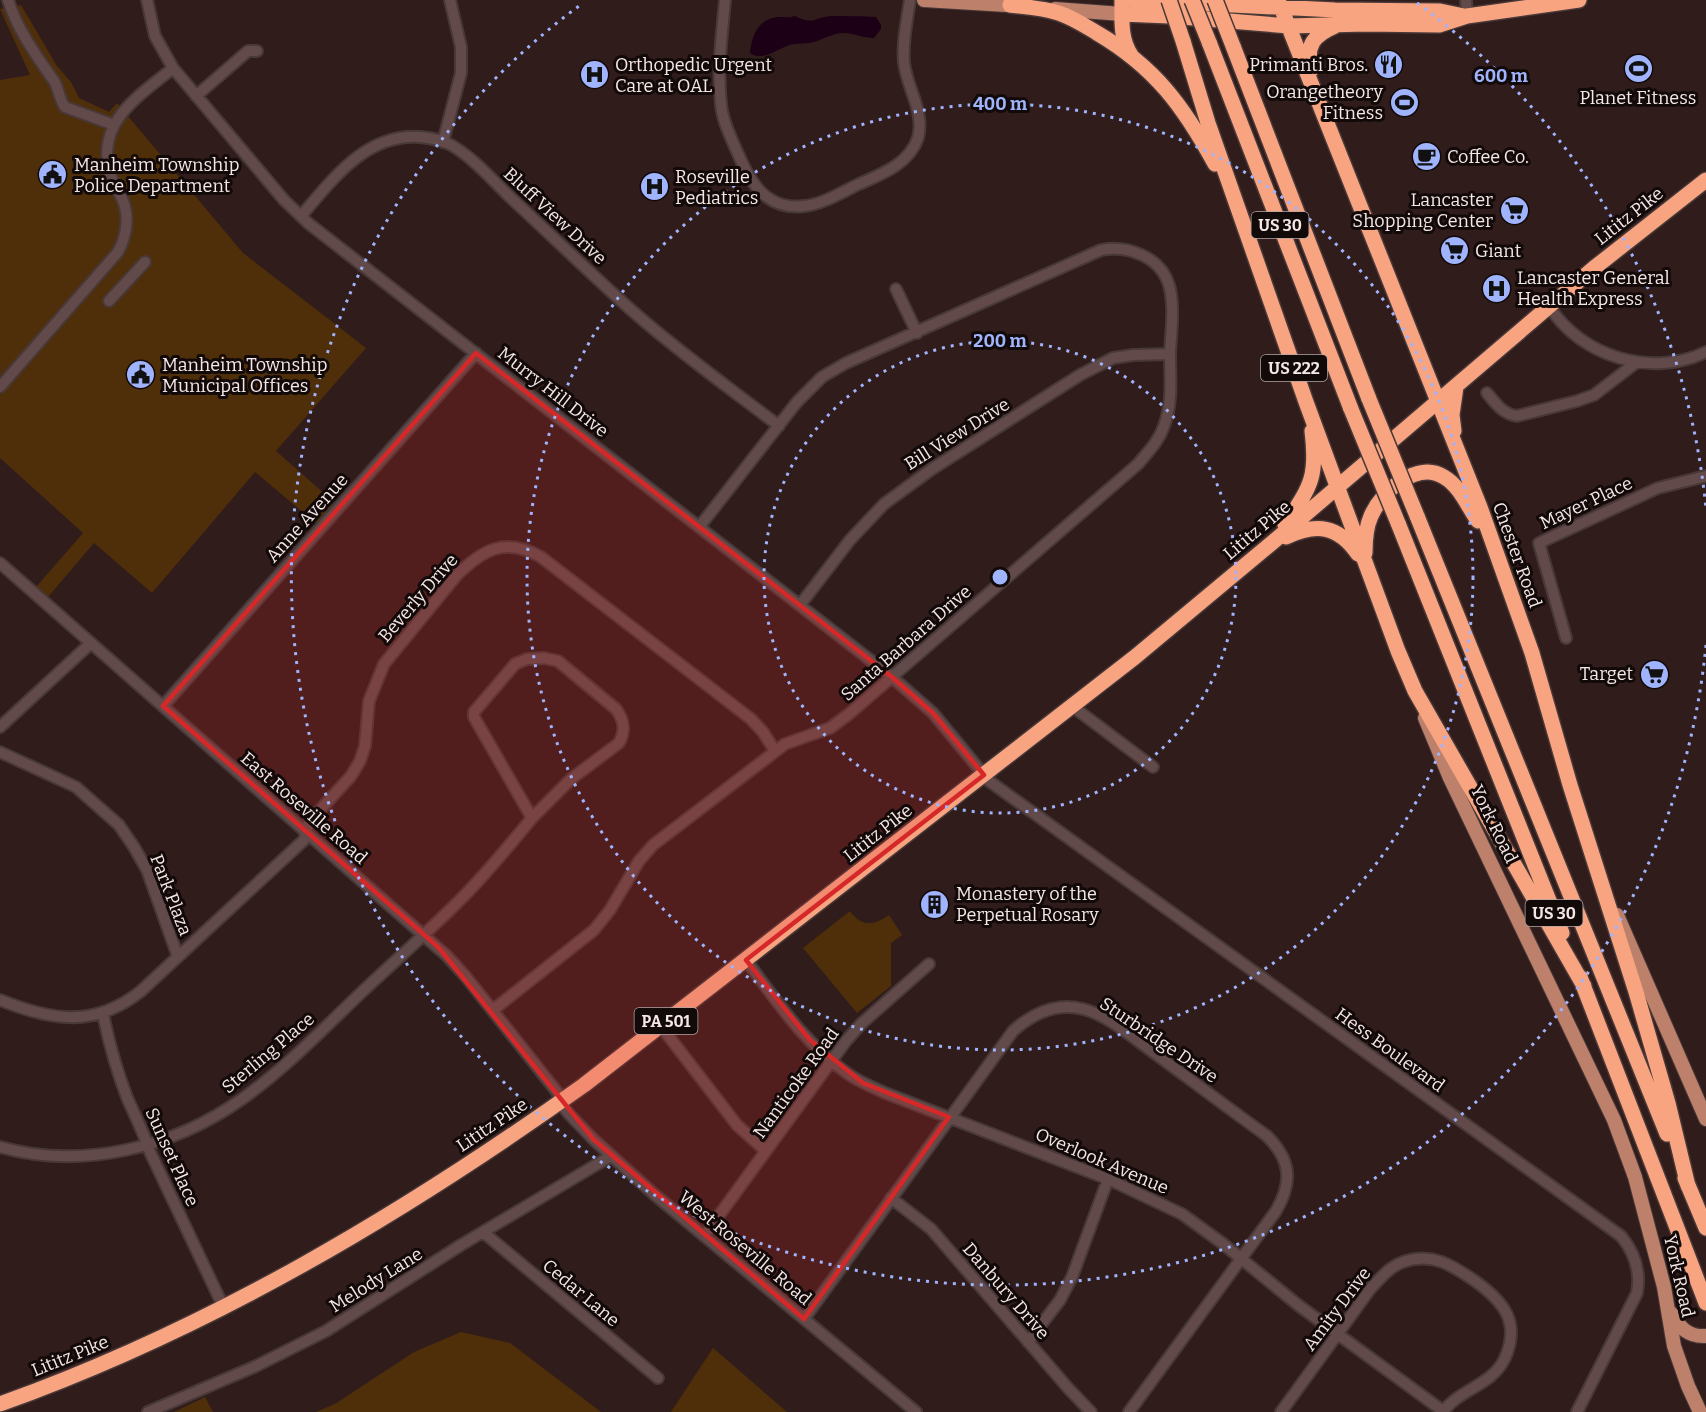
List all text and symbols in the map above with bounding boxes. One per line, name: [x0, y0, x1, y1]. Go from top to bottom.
restaurant icon: Primanti Bros.: [1373, 49, 1405, 81]
sports icon: Planet Fitness: [1622, 53, 1654, 85]
place label: Orthopedic Urgent Care at OAL: [615, 54, 773, 97]
place label: Primanti Bros.: [1249, 54, 1368, 76]
hospital icon: Orthopedic Urgent Care at OAL: [578, 59, 610, 91]
text: 600 m: [1474, 65, 1528, 87]
place label: Orangetheory Fitness: [1266, 81, 1383, 124]
sports icon: Orangetheory Fitness: [1388, 86, 1420, 118]
place label: Planet Fitness: [1580, 87, 1696, 109]
text: 400 m: [973, 93, 1027, 115]
cafe icon: Coffee Co.: [1410, 141, 1442, 173]
place label: Coffee Co.: [1447, 146, 1529, 168]
place label: Manheim Township Police Department: [74, 154, 239, 197]
public building icon: Manheim Township Police Department: [37, 159, 69, 191]
street label: Bluff View Drive: [499, 163, 611, 269]
place label: Roseville Pediatrics: [675, 166, 758, 209]
hospital icon: Roseville Pediatrics: [638, 171, 670, 203]
street label: Lititz Pike: [1590, 182, 1668, 250]
place label: Lancaster Shopping Center: [1352, 189, 1493, 232]
supermarket icon: Lancaster Shopping Center: [1498, 194, 1530, 226]
road number: US 30: [1252, 212, 1308, 238]
supermarket icon: Giant: [1438, 235, 1470, 267]
place label: Giant: [1475, 240, 1522, 262]
place label: Lancaster General Health Express: [1517, 267, 1670, 310]
hospital icon: Lancaster General Health Express: [1480, 272, 1512, 304]
text: 200 m: [973, 330, 1027, 352]
street label: Murry Hill Drive: [493, 342, 613, 442]
place label: Manheim Township Municipal Offices: [162, 354, 327, 397]
road number: US 222: [1261, 355, 1327, 381]
public building icon: Manheim Township Municipal Offices: [125, 359, 157, 391]
street label: Bill View Drive: [901, 393, 1013, 475]
street label: Anne Avenue: [261, 469, 353, 567]
street label: Mayer Place: [1536, 472, 1636, 534]
street label: Lititz Pike: [1219, 496, 1295, 564]
street label: Chester Road: [1488, 499, 1546, 611]
street label: Beverly Drive: [374, 549, 462, 647]
centre of rings: [990, 567, 1010, 587]
street label: Santa Barbara Drive: [836, 580, 976, 706]
supermarket icon: Target: [1638, 658, 1670, 690]
place label: Target: [1580, 663, 1633, 685]
street label: East Roseville Road: [236, 747, 372, 869]
street label: York Road: [1466, 781, 1523, 867]
street label: Lititz Pike: [839, 799, 917, 867]
street label: Park Plaza: [145, 851, 197, 939]
place label: Monastery of the Perpetual Rosary: [956, 883, 1099, 926]
building icon: Monastery of the Perpetual Rosary: [919, 888, 951, 920]
road number: US 30: [1526, 900, 1582, 926]
street label: Sturbridge Drive: [1096, 992, 1222, 1088]
street label: Hess Boulevard: [1331, 1003, 1449, 1097]
street label: Sterling Place: [217, 1008, 319, 1098]
road number: PA 501: [634, 1008, 698, 1034]
street label: Nanticoke Road: [748, 1023, 844, 1143]
street label: Lititz Pike: [452, 1093, 532, 1157]
street label: Sunset Place: [140, 1104, 204, 1210]
street label: Overlook Avenue: [1032, 1123, 1172, 1199]
street label: West Roseville Road: [674, 1186, 816, 1310]
street label: York Road: [1659, 1232, 1699, 1320]
street label: Danbury Drive: [958, 1238, 1054, 1344]
street label: Melody Lane: [325, 1243, 427, 1317]
street label: Cedar Lane: [538, 1254, 624, 1332]
street label: Amity Drive: [1298, 1263, 1376, 1355]
street label: Lititz Pike: [28, 1331, 112, 1381]

